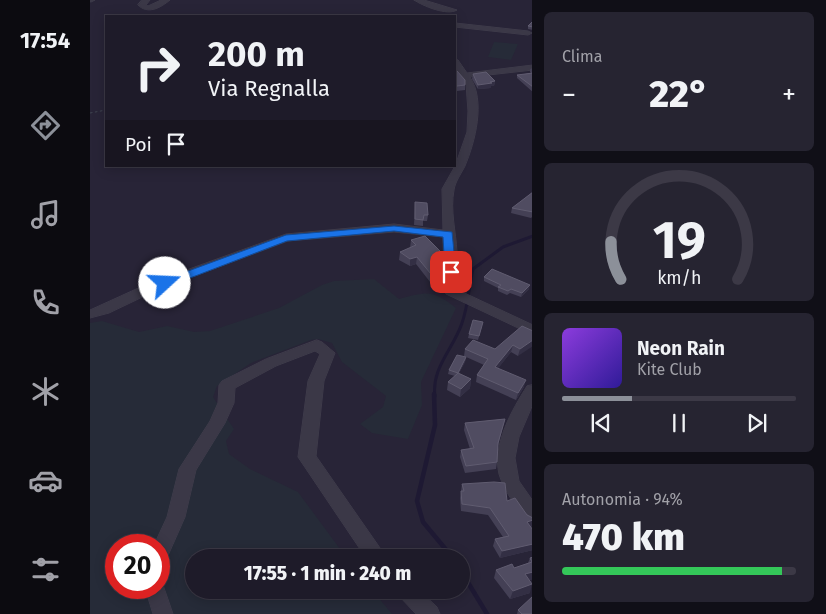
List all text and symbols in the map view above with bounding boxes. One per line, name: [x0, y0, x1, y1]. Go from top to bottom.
text: 17:54: [20, 27, 70, 54]
text: 200 m: [208, 33, 305, 75]
icon: right: [125, 35, 190, 100]
text: Clima: [562, 47, 602, 66]
text: 22°: [649, 71, 709, 117]
text: Via Regnalla: [208, 75, 330, 102]
text: −: [562, 78, 576, 111]
text: +: [782, 78, 796, 111]
icon: directions: [28, 108, 63, 143]
icon: arrive: [162, 130, 190, 158]
text: Poi: [125, 133, 152, 156]
icon: music: [28, 197, 63, 232]
text: 19: [652, 209, 706, 272]
pin: [430, 251, 472, 293]
position arrow: [138, 256, 190, 308]
icon: arrive: [437, 258, 465, 286]
text: km/h: [657, 267, 701, 289]
icon: phone: [28, 285, 63, 320]
text: Neon Rain: [637, 337, 725, 360]
text: Kite Club: [637, 360, 702, 379]
icon: climate: [28, 374, 63, 409]
icon: previous: [587, 409, 615, 437]
icon: pause: [665, 409, 693, 437]
icon: next: [743, 409, 771, 437]
icon: car: [28, 463, 63, 498]
text: Autonomia · 94%: [562, 490, 683, 509]
text: 470 km: [562, 514, 685, 560]
speed limit sign: 20: [105, 534, 170, 599]
icon: filters: [28, 552, 63, 587]
text: 17:55 · 1 min · 240 m: [244, 562, 411, 585]

